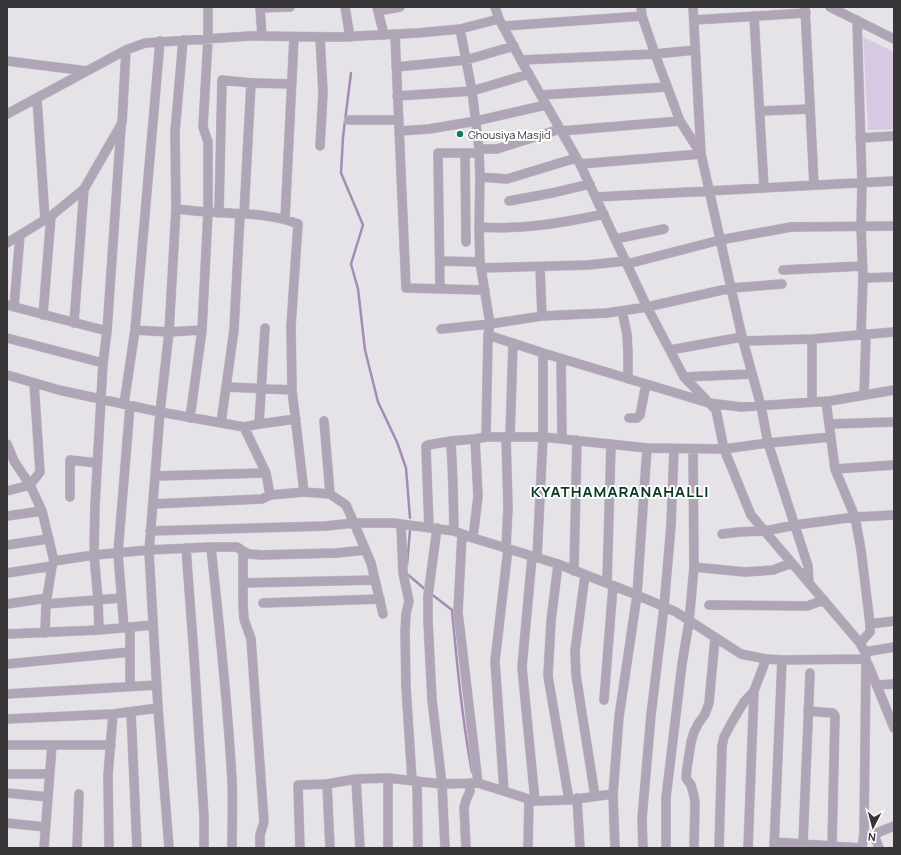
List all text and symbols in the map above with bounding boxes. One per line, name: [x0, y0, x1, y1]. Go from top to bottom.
place label: Ghousiya Masjid: [468, 127, 551, 142]
marker: Ghousiya Masjid: [455, 129, 465, 139]
district label: KYATHAMARANAHALLI: [531, 481, 709, 502]
north arrow: [853, 807, 893, 847]
text: N: [867, 830, 877, 845]

